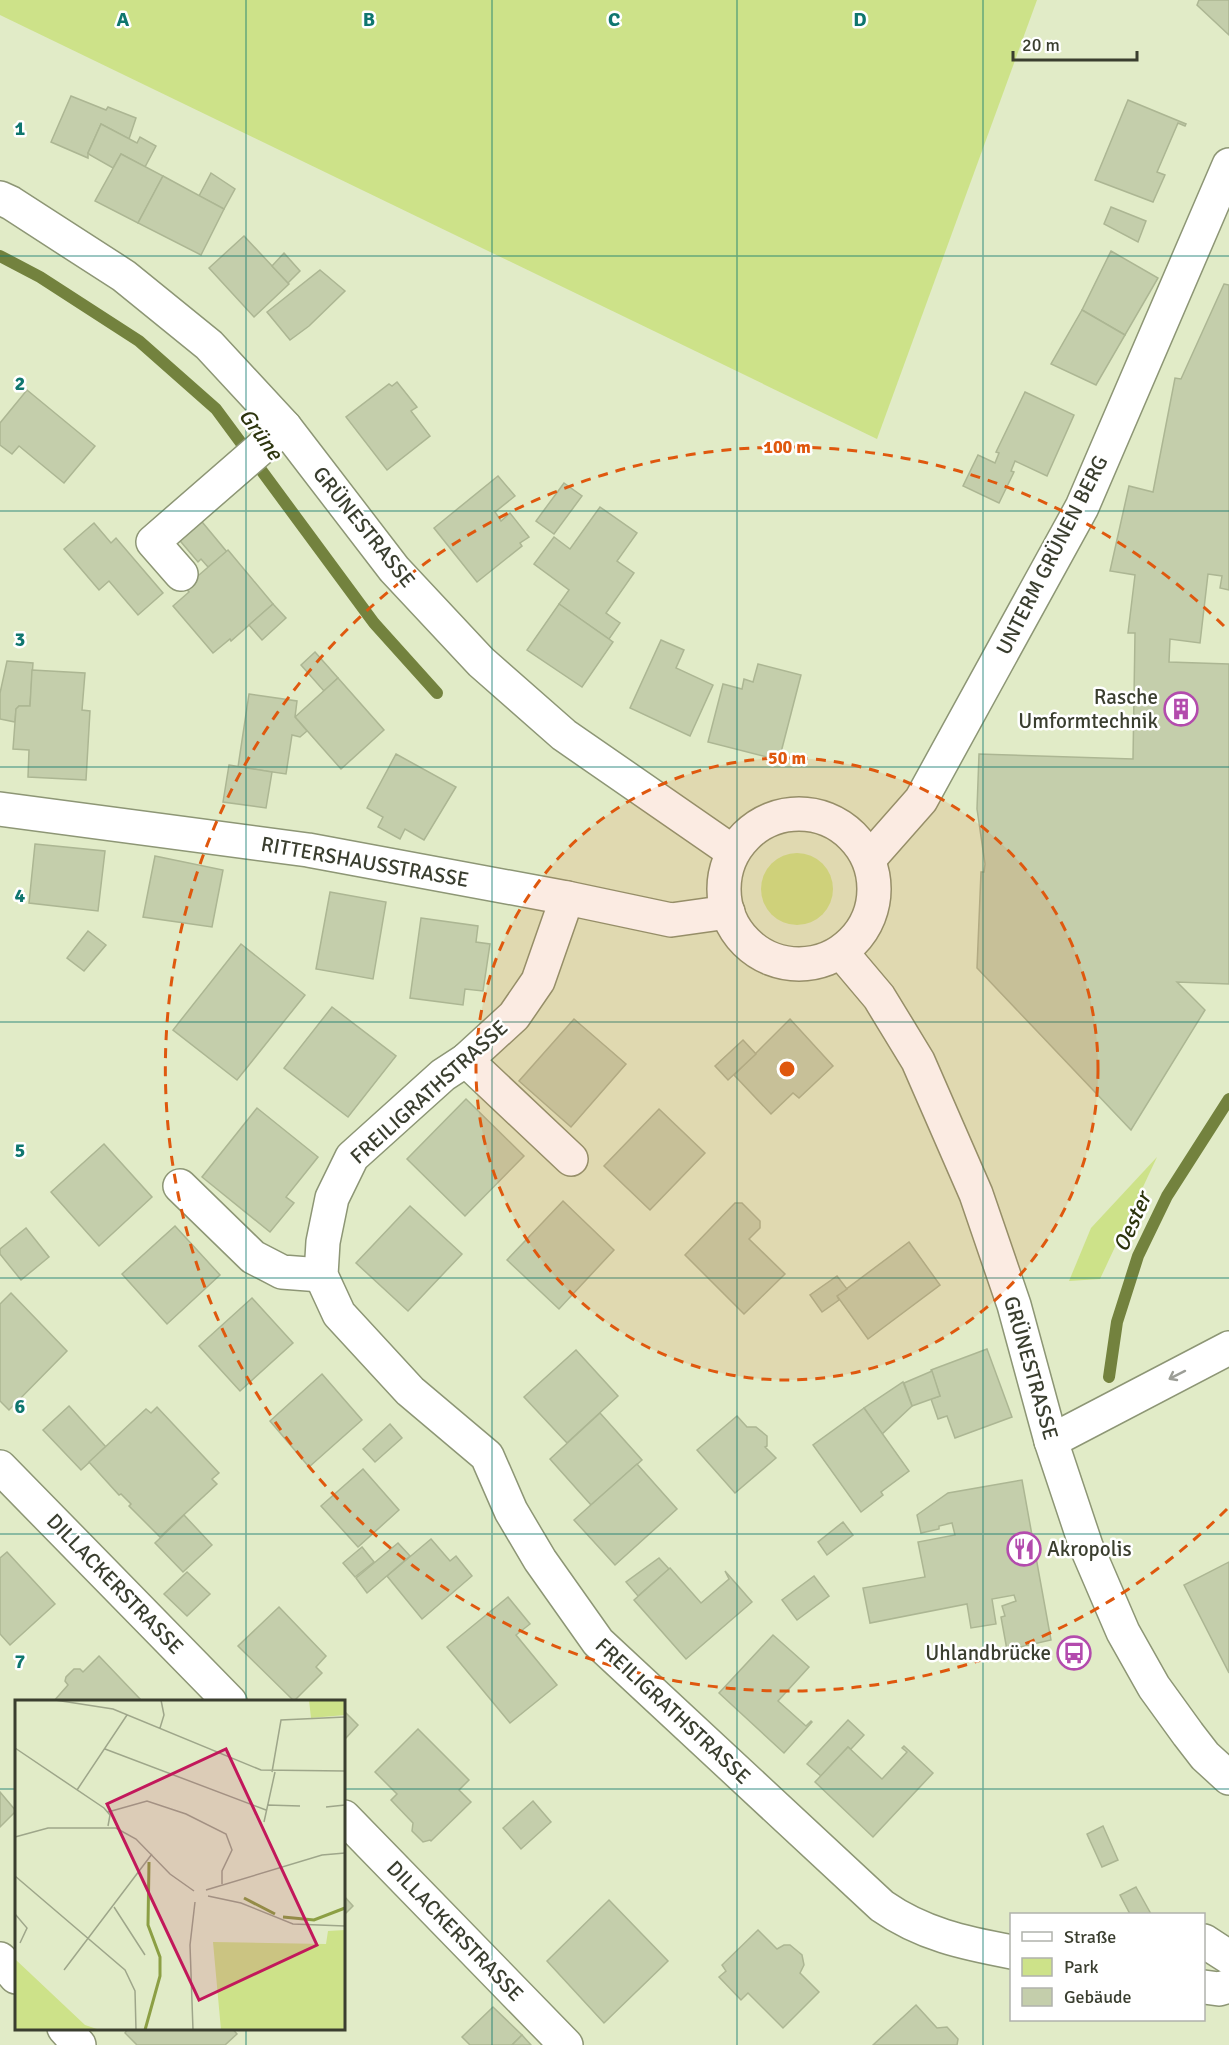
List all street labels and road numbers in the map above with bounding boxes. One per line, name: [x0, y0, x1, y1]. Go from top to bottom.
street label: UNTERM GRÜNEN BERG: [990, 451, 1114, 659]
street label: GRÜNESTRASSE: [307, 461, 421, 593]
street label: RITTERSHAUSSTRASSE: [259, 831, 471, 893]
street label: FREILIGRATHSTRASSE: [345, 1014, 513, 1170]
street label: GRÜNESTRASSE: [998, 1293, 1064, 1443]
street label: DILLACKERSTRASSE: [41, 1508, 189, 1660]
street label: FREILIGRATHSTRASSE: [590, 1632, 756, 1790]
street label: DILLACKERSTRASSE: [381, 1855, 529, 2007]

